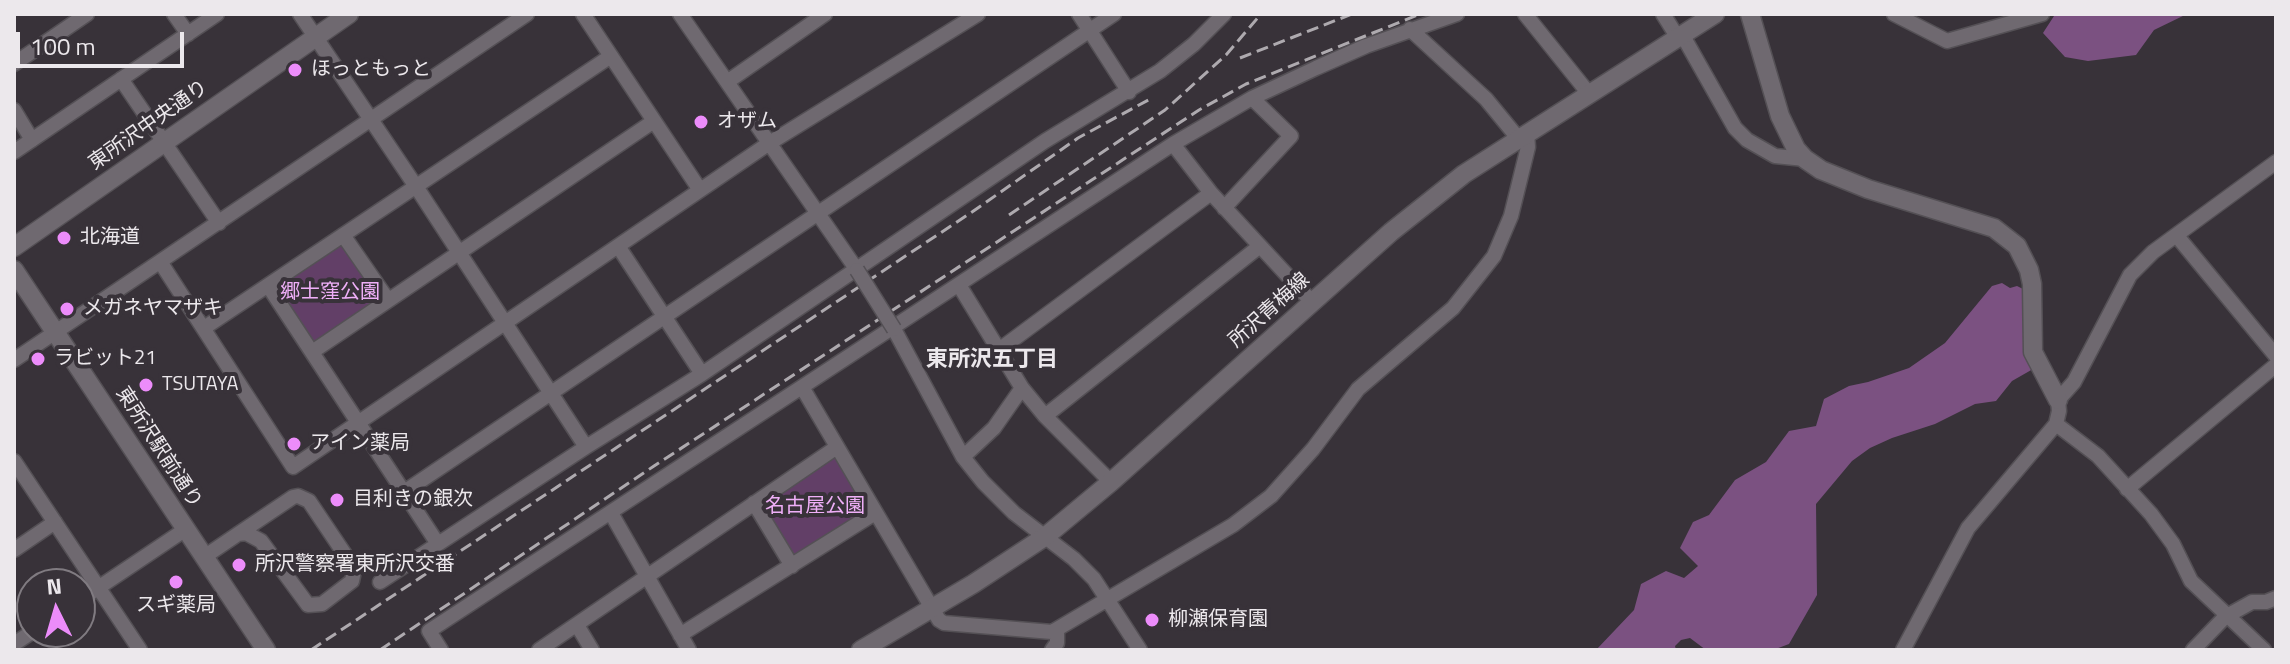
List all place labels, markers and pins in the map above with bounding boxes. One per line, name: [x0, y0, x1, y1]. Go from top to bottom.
place label: ほっともっと: [311, 58, 431, 82]
marker: ほっともっと: [286, 61, 304, 79]
place label: オザム: [717, 110, 777, 134]
marker: オザム: [692, 113, 710, 131]
place label: 北海道: [80, 226, 140, 250]
marker: 北海道: [55, 229, 73, 247]
place label: メガネヤマザキ: [83, 297, 223, 321]
marker: メガネヤマザキ: [58, 300, 76, 318]
place label: ラビット21: [54, 347, 156, 371]
marker: ラビット21: [29, 350, 47, 368]
place label: TSUTAYA: [162, 373, 238, 397]
marker: TSUTAYA: [137, 376, 155, 394]
place label: アイン薬局: [310, 432, 410, 456]
marker: アイン薬局: [285, 435, 303, 453]
place label: 目利きの銀次: [353, 488, 473, 512]
marker: 目利きの銀次: [328, 491, 346, 509]
place label: 所沢警察署東所沢交番: [255, 553, 455, 577]
marker: 所沢警察署東所沢交番: [230, 556, 248, 574]
marker: スギ薬局: [167, 573, 185, 591]
place label: スギ薬局: [136, 594, 216, 618]
place label: 柳瀬保育園: [1168, 608, 1268, 632]
marker: 柳瀬保育園: [1143, 611, 1161, 629]

